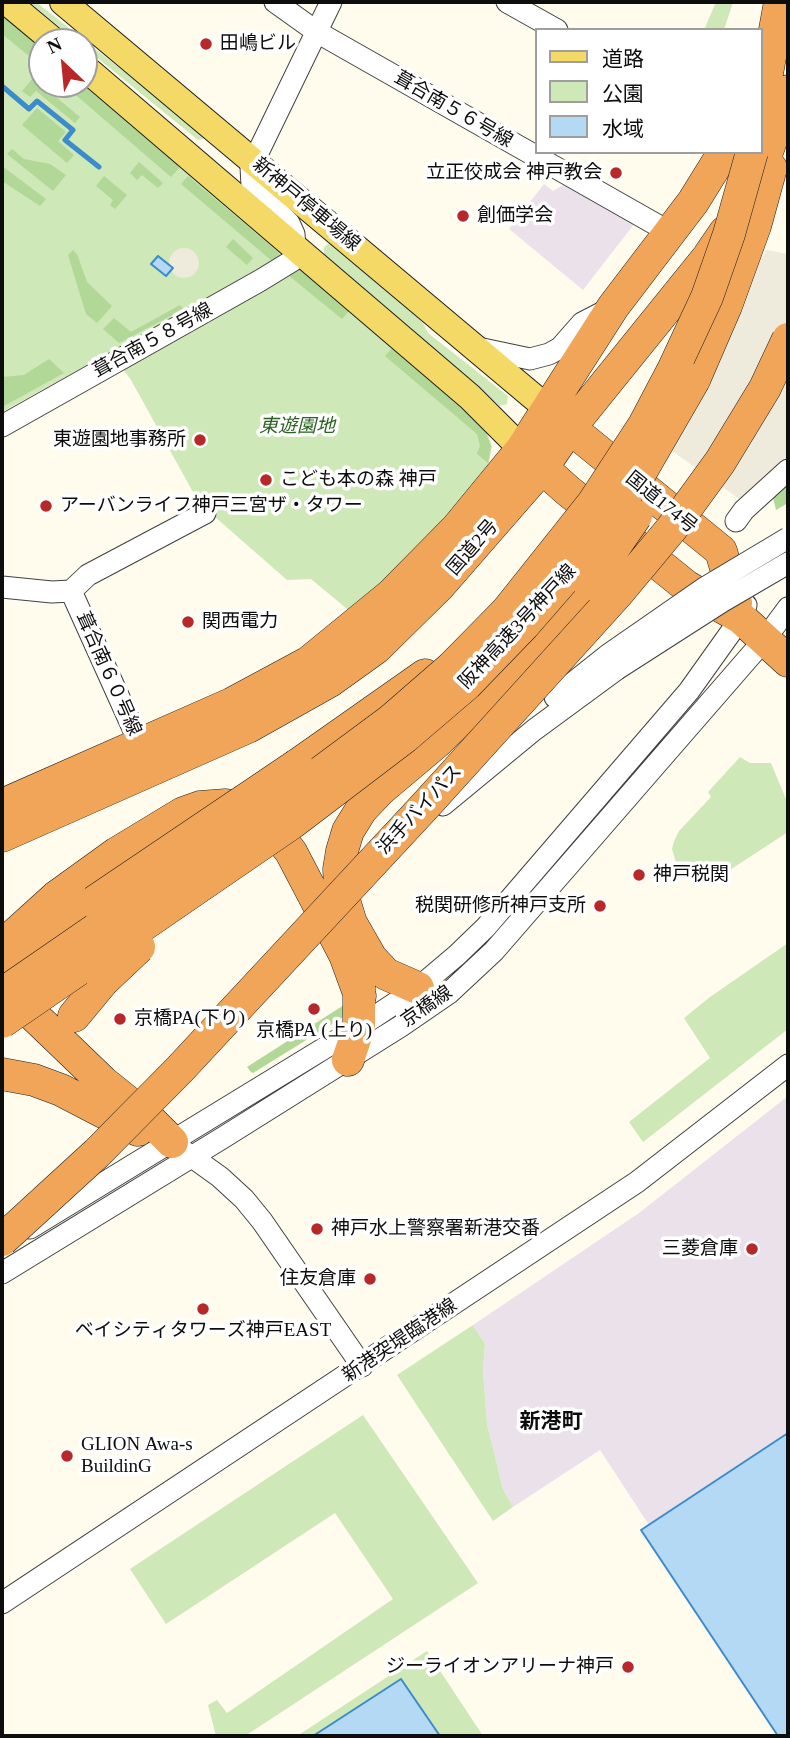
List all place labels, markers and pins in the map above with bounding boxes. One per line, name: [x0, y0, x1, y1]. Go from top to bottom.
place label: 田嶋ビル: [220, 33, 296, 55]
marker: 田嶋ビル: [198, 36, 214, 52]
place label: 立正佼成会 神戸教会: [426, 162, 602, 184]
marker: 立正佼成会 神戸教会: [608, 165, 624, 181]
place label: 創価学会: [477, 205, 553, 227]
marker: 創価学会: [455, 208, 471, 224]
place label: 東遊園地事務所: [53, 429, 186, 451]
marker: 東遊園地事務所: [192, 432, 208, 448]
place label: こども本の森 神戸: [280, 469, 437, 491]
marker: こども本の森 神戸: [258, 472, 274, 488]
place label: アーバンライフ神戸三宮ザ・タワー: [60, 495, 363, 517]
marker: アーバンライフ神戸三宮ザ・タワー: [38, 498, 54, 514]
place label: 関西電力: [202, 611, 278, 633]
marker: 関西電力: [180, 614, 196, 630]
place label: 神戸税関: [653, 864, 729, 886]
marker: 神戸税関: [631, 867, 647, 883]
place label: 税関研修所神戸支所: [415, 895, 586, 917]
marker: 税関研修所神戸支所: [592, 898, 608, 914]
marker: 京橋PA (上り): [306, 1001, 322, 1017]
place label: 京橋PA(下り): [134, 1008, 245, 1030]
marker: 京橋PA(下り): [112, 1011, 128, 1027]
place label: 京橋PA (上り): [256, 1020, 372, 1042]
place label: 神戸水上警察署新港交番: [331, 1218, 540, 1240]
marker: 神戸水上警察署新港交番: [309, 1221, 325, 1237]
place label: 三菱倉庫: [662, 1238, 738, 1260]
marker: 三菱倉庫: [744, 1241, 760, 1257]
place label: 住友倉庫: [280, 1268, 356, 1290]
marker: 住友倉庫: [362, 1271, 378, 1287]
marker: ベイシティタワーズ神戸EAST: [195, 1301, 211, 1317]
place label: ベイシティタワーズ神戸EAST: [75, 1320, 331, 1342]
place label: GLION Awa‐s BuildinG: [81, 1434, 193, 1478]
marker: GLION Awa‐s BuildinG: [59, 1448, 75, 1464]
place label: ジーライオンアリーナ神戸: [386, 1656, 614, 1678]
marker: ジーライオンアリーナ神戸: [620, 1659, 636, 1675]

